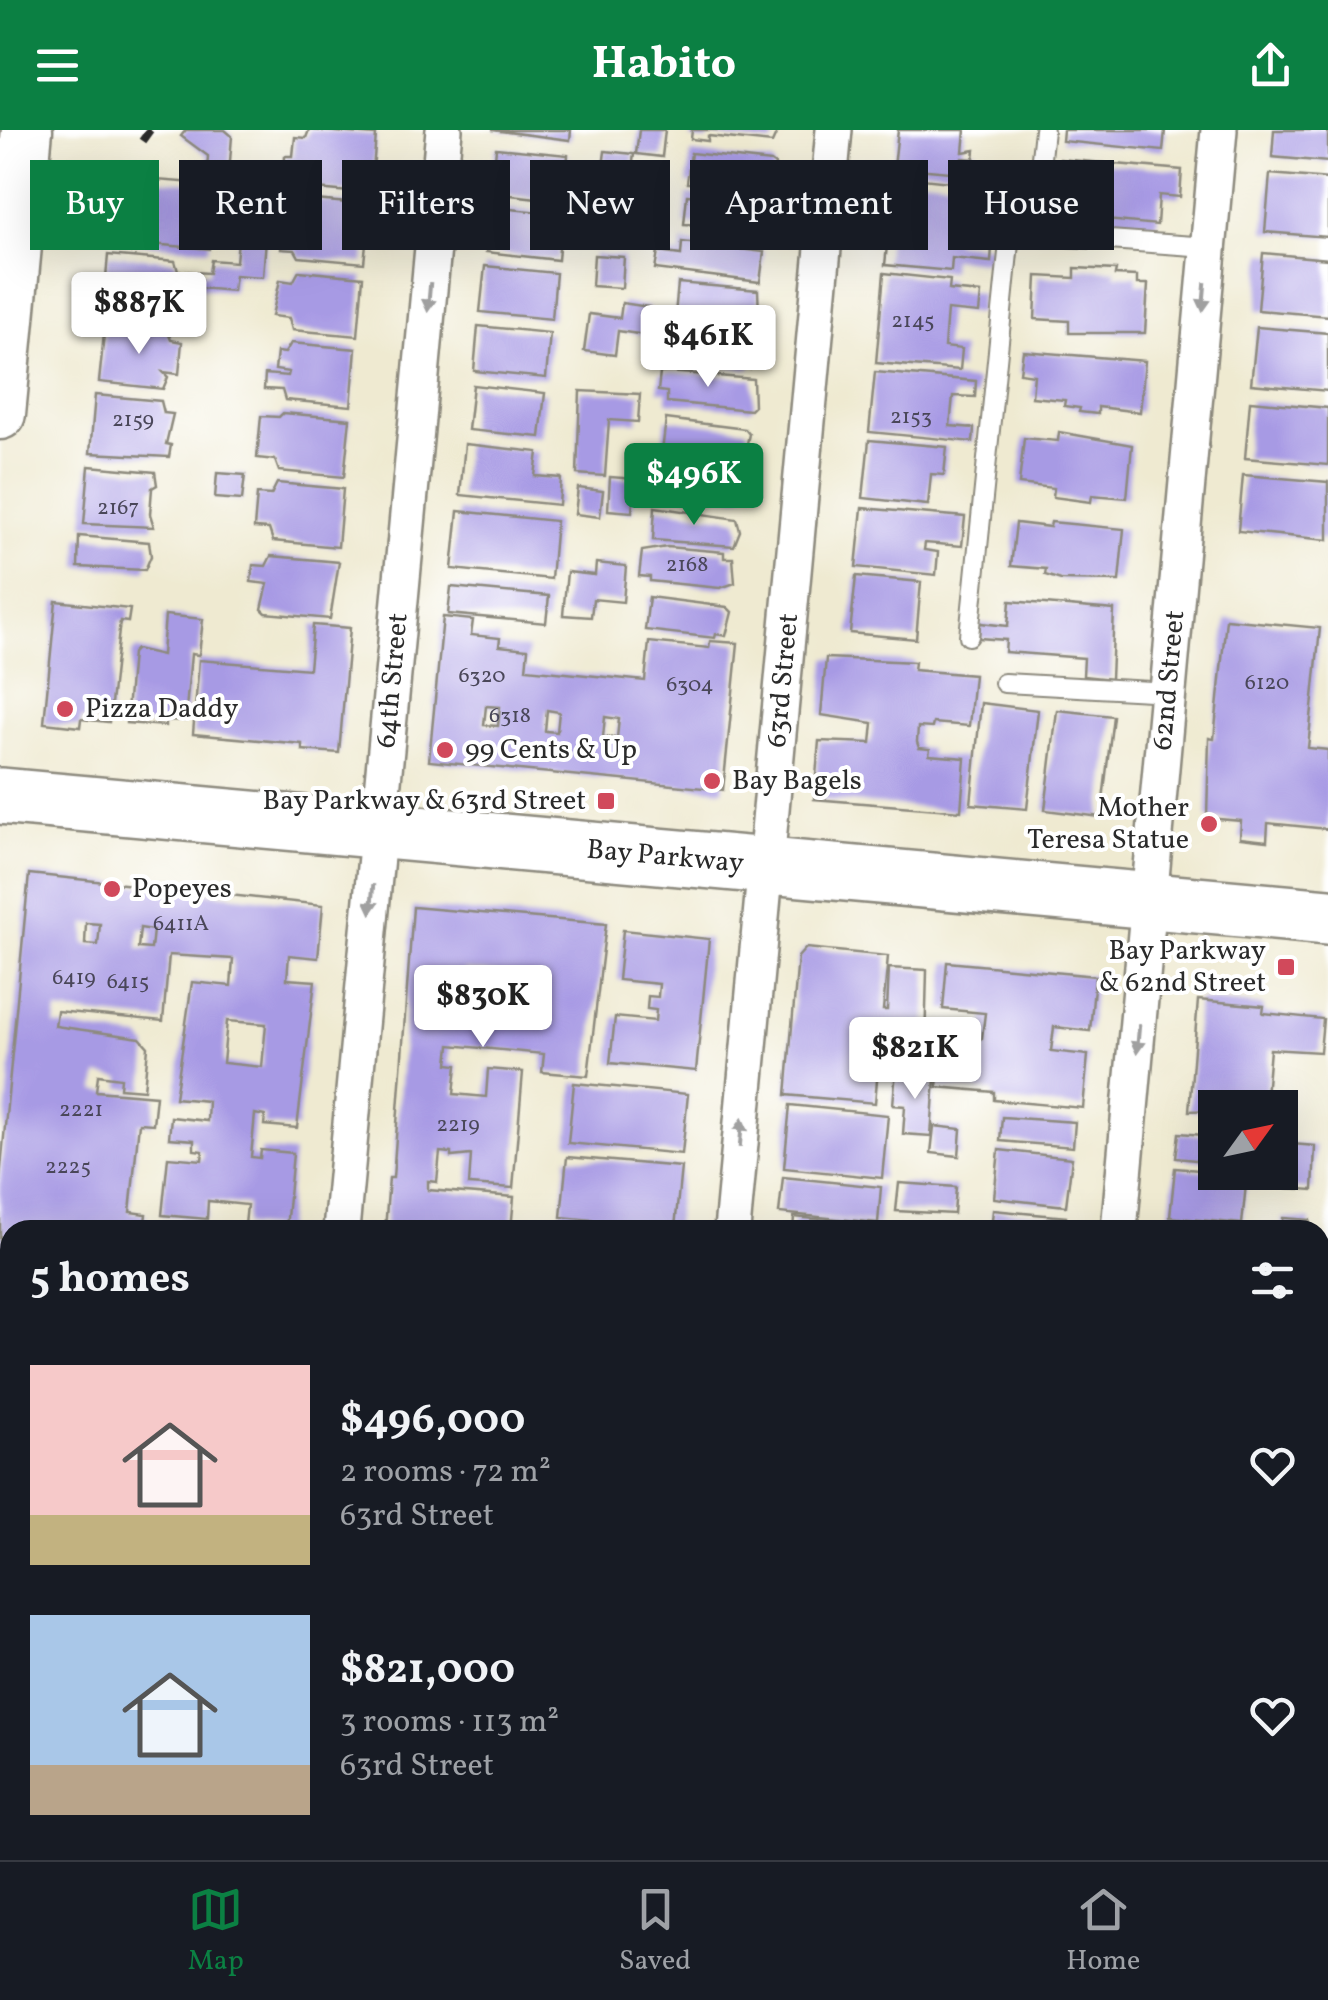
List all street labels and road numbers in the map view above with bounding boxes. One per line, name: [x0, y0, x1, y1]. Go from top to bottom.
street label: 62nd Street: [1143, 608, 1195, 752]
street label: 64th Street: [367, 611, 418, 750]
street label: 63rd Street: [757, 611, 809, 749]
street label: Bay Parkway: [585, 830, 746, 883]

